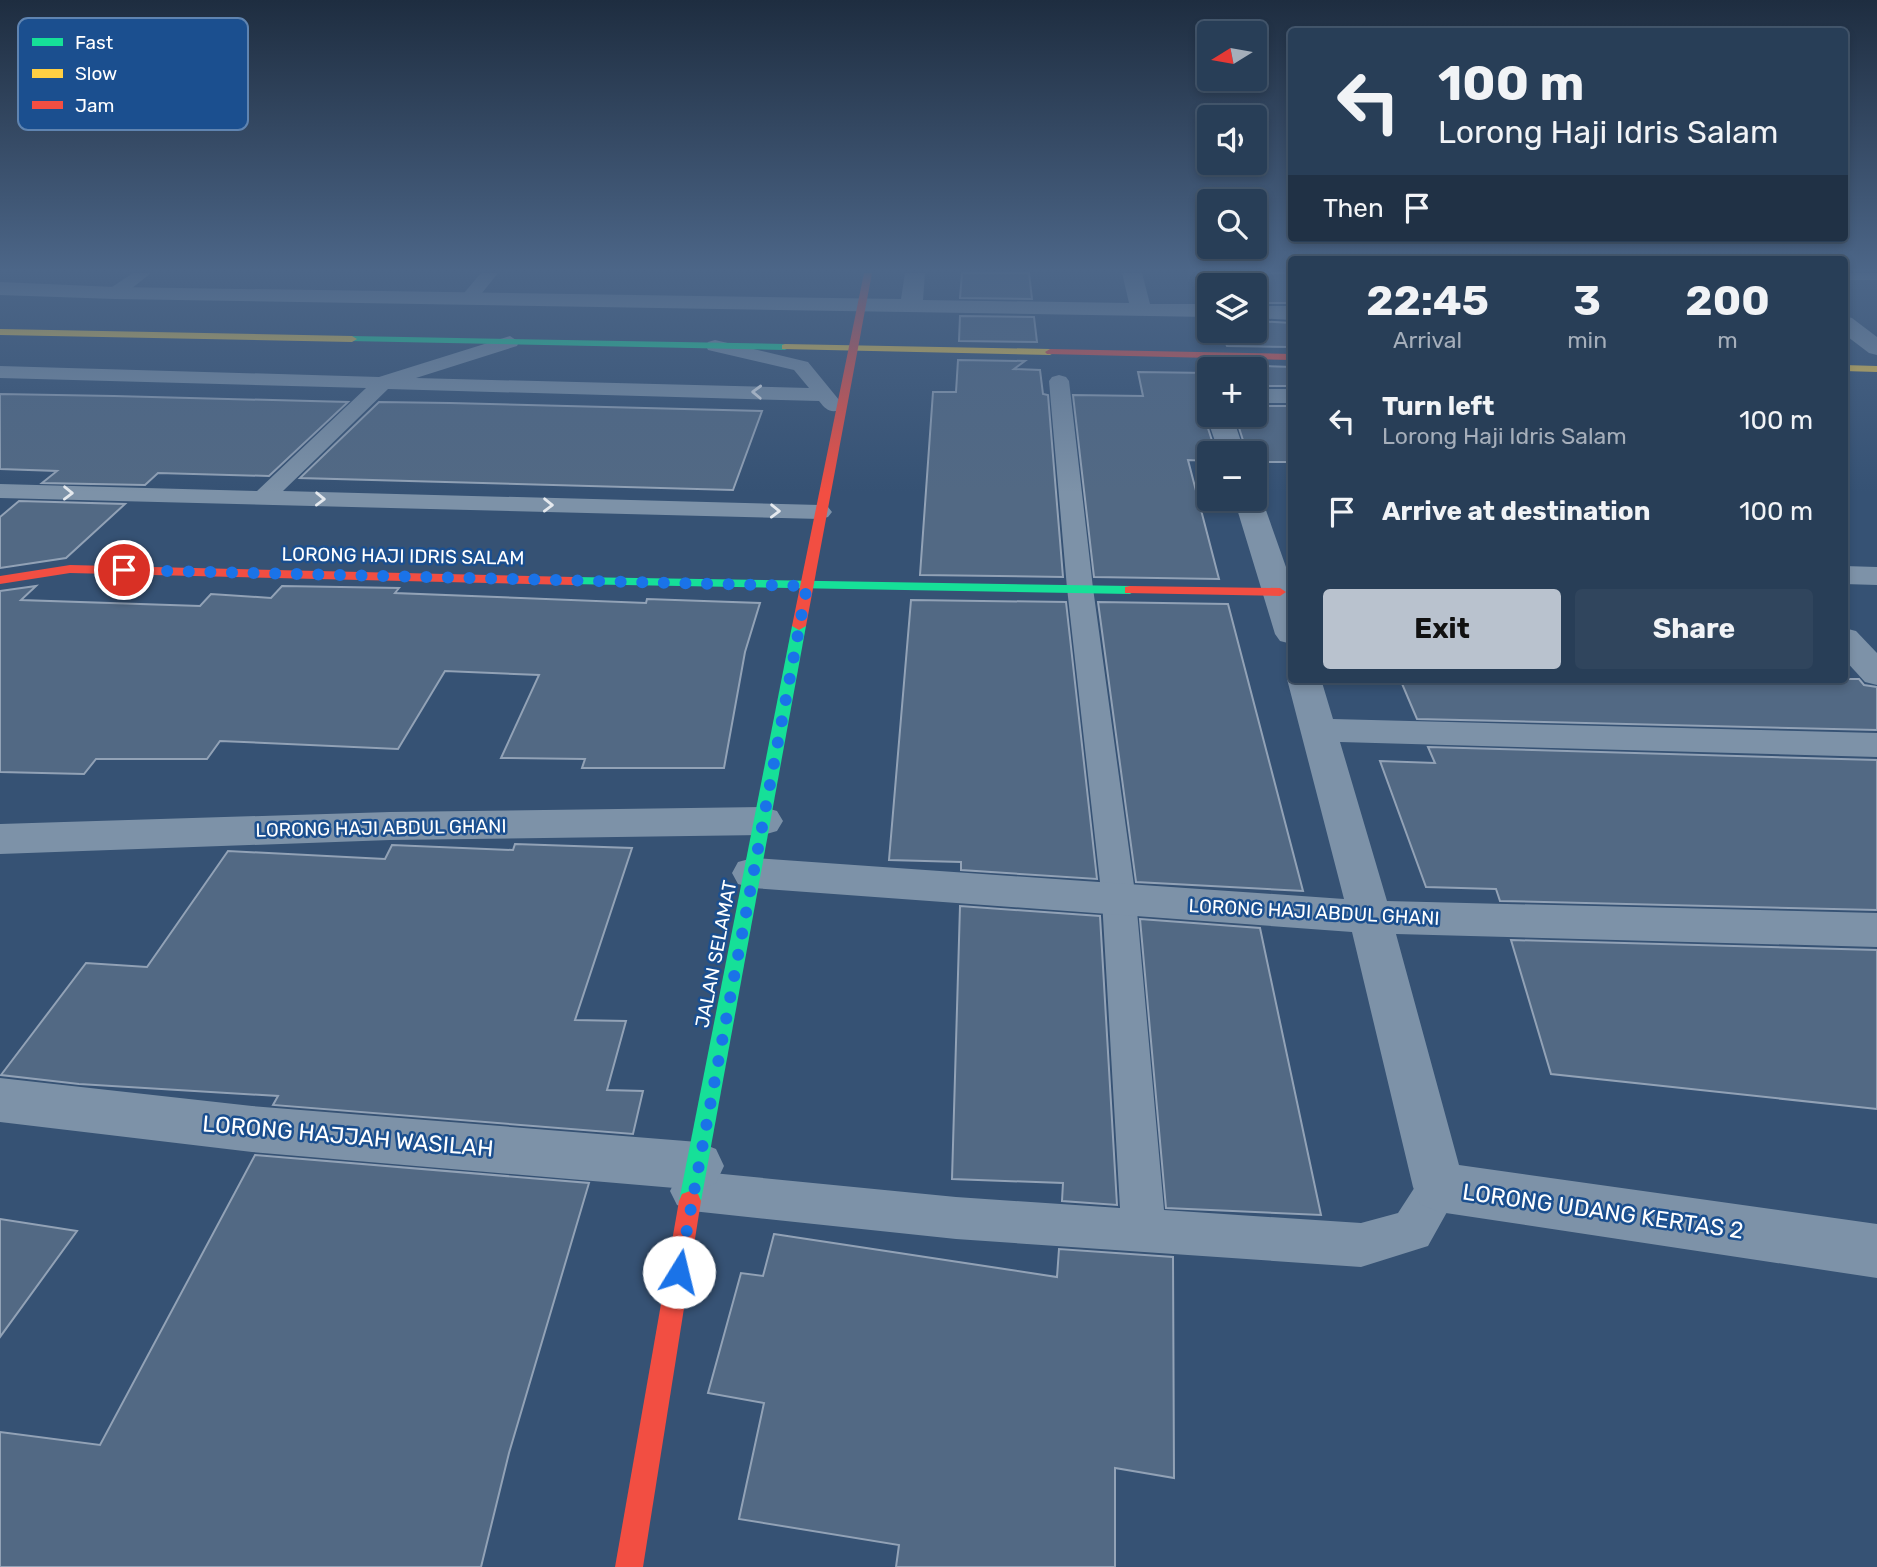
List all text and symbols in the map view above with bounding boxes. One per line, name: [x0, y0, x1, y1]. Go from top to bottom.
legend: [18, 18, 248, 130]
north arrow: [1197, 21, 1267, 91]
map controls: [1197, 21, 1267, 511]
text: Fast: [75, 31, 114, 54]
text: 100 m: [1438, 54, 1584, 112]
icon: left: [1323, 56, 1414, 147]
text: Slow: [75, 62, 117, 85]
text: Jam: [75, 94, 114, 117]
button: sound: [1197, 105, 1267, 175]
text: Lorong Haji Idris Salam: [1438, 113, 1778, 151]
button: search: [1197, 189, 1267, 259]
icon: arrive: [1398, 189, 1436, 227]
text: Then: [1323, 193, 1384, 224]
button: layers: [1197, 273, 1267, 343]
text: 22:45: [1366, 276, 1489, 326]
text: 3: [1573, 276, 1601, 326]
text: 200: [1685, 276, 1770, 326]
text: Arrival: [1393, 326, 1462, 354]
text: min: [1567, 326, 1607, 354]
text: m: [1717, 326, 1738, 354]
button: +: [1197, 357, 1267, 427]
one-way arrow: [751, 385, 762, 400]
text: Turn left: [1382, 391, 1494, 422]
icon: left: [1323, 402, 1361, 440]
text: 100 m: [1739, 405, 1813, 436]
text: Lorong Haji Idris Salam: [1382, 422, 1627, 450]
button: −: [1197, 441, 1267, 511]
one-way arrow: [63, 485, 74, 500]
one-way arrow: [315, 492, 326, 507]
icon: arrive: [1323, 493, 1361, 531]
text: Arrive at destination: [1382, 496, 1650, 527]
text: 100 m: [1739, 496, 1813, 527]
one-way arrow: [543, 497, 553, 513]
one-way arrow: [770, 503, 781, 519]
pin: [94, 540, 154, 600]
street label: LORONG HAJI IDRIS SALAM: [281, 542, 525, 570]
icon: arrive: [105, 551, 143, 589]
button: Exit: [1323, 589, 1561, 669]
button: Share: [1575, 589, 1813, 669]
street label: LORONG HAJI ABDUL GHANI: [255, 814, 507, 842]
street label: JALAN SELAMAT: [690, 878, 742, 1030]
street label: LORONG HAJI ABDUL GHANI: [1188, 894, 1440, 930]
street label: LORONG HAJJAH WASILAH: [201, 1109, 495, 1163]
street label: LORONG UDANG KERTAS 2: [1461, 1177, 1745, 1245]
position arrow: [642, 1235, 716, 1309]

